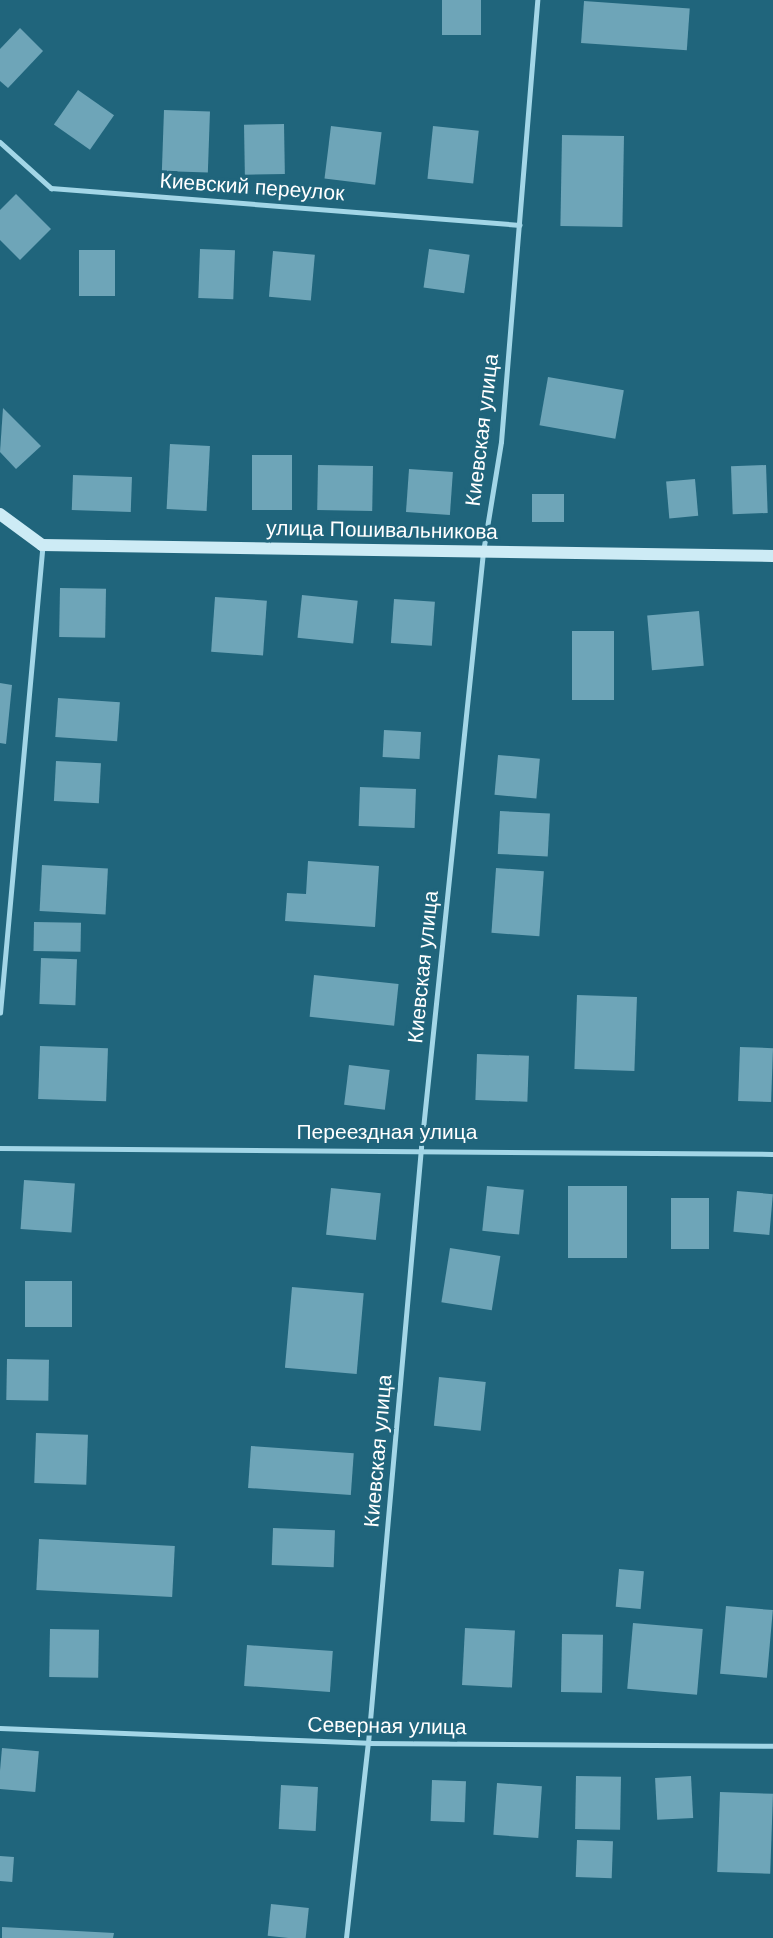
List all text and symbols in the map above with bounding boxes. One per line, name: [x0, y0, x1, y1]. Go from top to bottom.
street label: Киевский переулок: [159, 168, 345, 206]
street label: Киевская улица: [460, 352, 504, 508]
street label: улица Пошивальникова: [266, 515, 498, 545]
street label: Киевская улица: [402, 889, 444, 1045]
street label: Переездная улица: [297, 1119, 477, 1145]
street label: Киевская улица: [359, 1374, 397, 1528]
street label: Северная улица: [307, 1712, 467, 1740]

